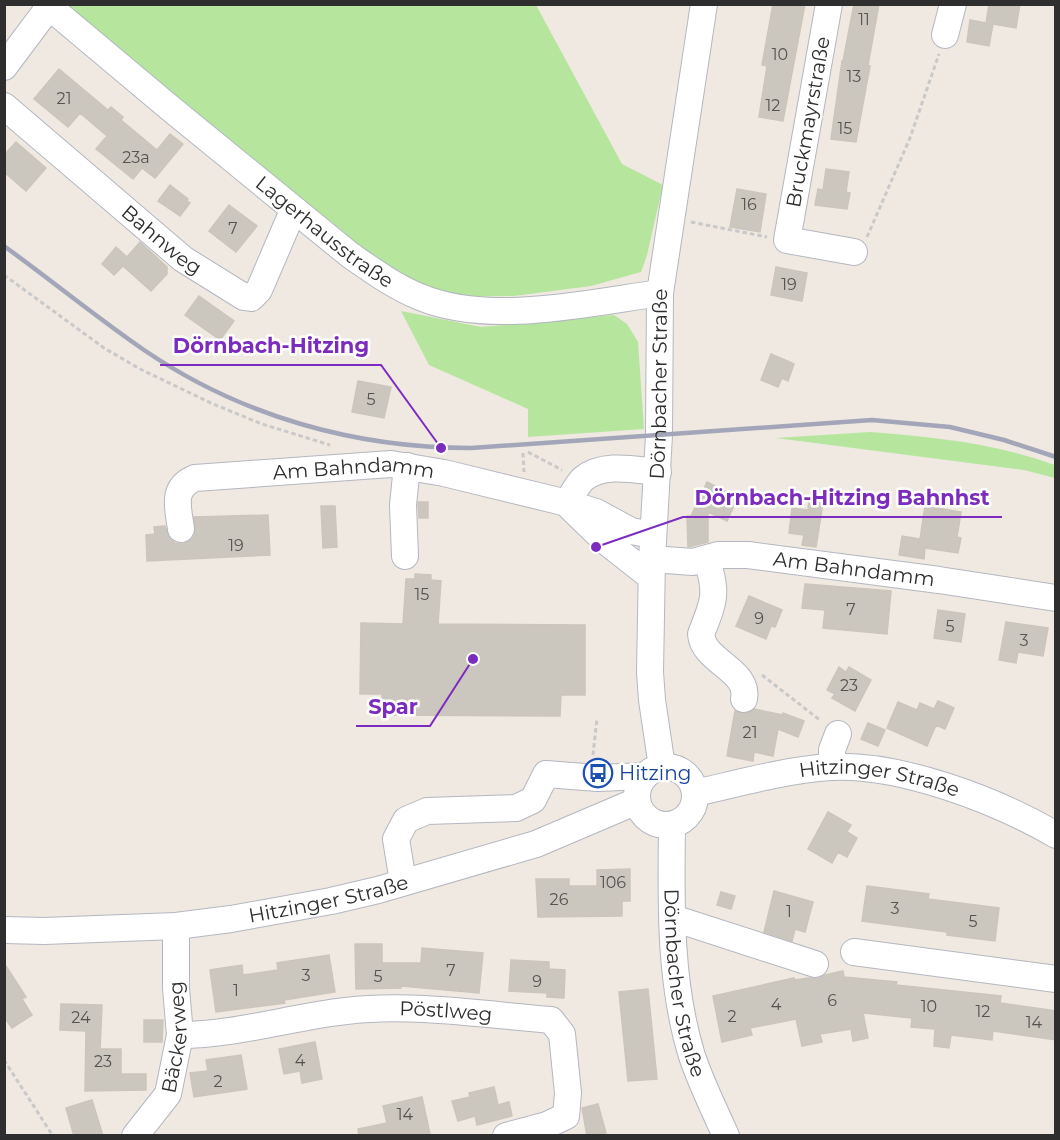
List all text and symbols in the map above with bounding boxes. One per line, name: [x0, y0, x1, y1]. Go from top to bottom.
house number: 11: [858, 10, 870, 29]
street label: Bruckmayrstraße: [781, 35, 835, 209]
house number: 10: [772, 45, 788, 64]
house number: 13: [847, 67, 861, 86]
house number: 21: [57, 89, 71, 108]
house number: 12: [766, 96, 780, 115]
house number: 15: [838, 119, 852, 138]
house number: 23a: [122, 148, 150, 167]
street label: Lagerhausstraße: [251, 171, 398, 293]
house number: 16: [741, 195, 757, 214]
street label: Bahnweg: [117, 200, 206, 280]
house number: 7: [228, 219, 238, 238]
house number: 19: [781, 275, 797, 294]
street label: Dörnbacher Straße: [645, 289, 672, 480]
callout: Dörnbach-Hitzing: [160, 326, 381, 365]
text: Dörnbach-Hitzing: [173, 333, 369, 358]
house number: 5: [366, 390, 376, 409]
street label: Am Bahndamm: [272, 452, 436, 484]
callout: Dörnbach-Hitzing Bahnhst: [683, 478, 1002, 517]
text: Dörnbach-Hitzing Bahnhst: [694, 485, 990, 510]
house number: 19: [228, 536, 244, 555]
street label: Am Bahndamm: [772, 546, 936, 591]
house number: 15: [415, 585, 429, 604]
house number: 7: [846, 600, 856, 619]
house number: 9: [754, 609, 764, 628]
house number: 5: [945, 617, 955, 636]
house number: 3: [1019, 631, 1029, 650]
house number: 23: [840, 676, 858, 695]
callout: Spar: [356, 687, 430, 726]
text: Spar: [368, 694, 418, 719]
house number: 21: [743, 723, 757, 742]
street label: Hitzinger Straße: [798, 755, 963, 802]
bus stop icon: Hitzing: [582, 757, 614, 789]
place label: Hitzing: [619, 761, 691, 785]
street label: Hitzinger Straße: [247, 870, 411, 928]
house number: 106: [600, 873, 626, 892]
street label: Dörnbacher Straße: [659, 888, 711, 1080]
house number: 26: [550, 890, 569, 909]
house number: 3: [890, 899, 900, 918]
house number: 1: [786, 902, 792, 921]
house number: 5: [968, 912, 978, 931]
house number: 7: [446, 961, 456, 980]
house number: 3: [301, 966, 311, 985]
house number: 5: [373, 967, 383, 986]
house number: 9: [532, 972, 542, 991]
street label: Bäckerweg: [156, 980, 192, 1095]
house number: 1: [233, 981, 239, 1000]
house number: 6: [827, 991, 837, 1010]
house number: 4: [771, 995, 782, 1014]
street label: Pöstlweg: [399, 996, 494, 1026]
house number: 10: [921, 997, 937, 1016]
house number: 12: [976, 1002, 990, 1021]
house number: 2: [727, 1007, 737, 1026]
house number: 24: [71, 1008, 91, 1027]
house number: 14: [1026, 1013, 1043, 1032]
house number: 4: [295, 1051, 306, 1070]
house number: 23: [94, 1052, 112, 1071]
house number: 2: [213, 1072, 223, 1091]
house number: 14: [397, 1105, 414, 1124]

